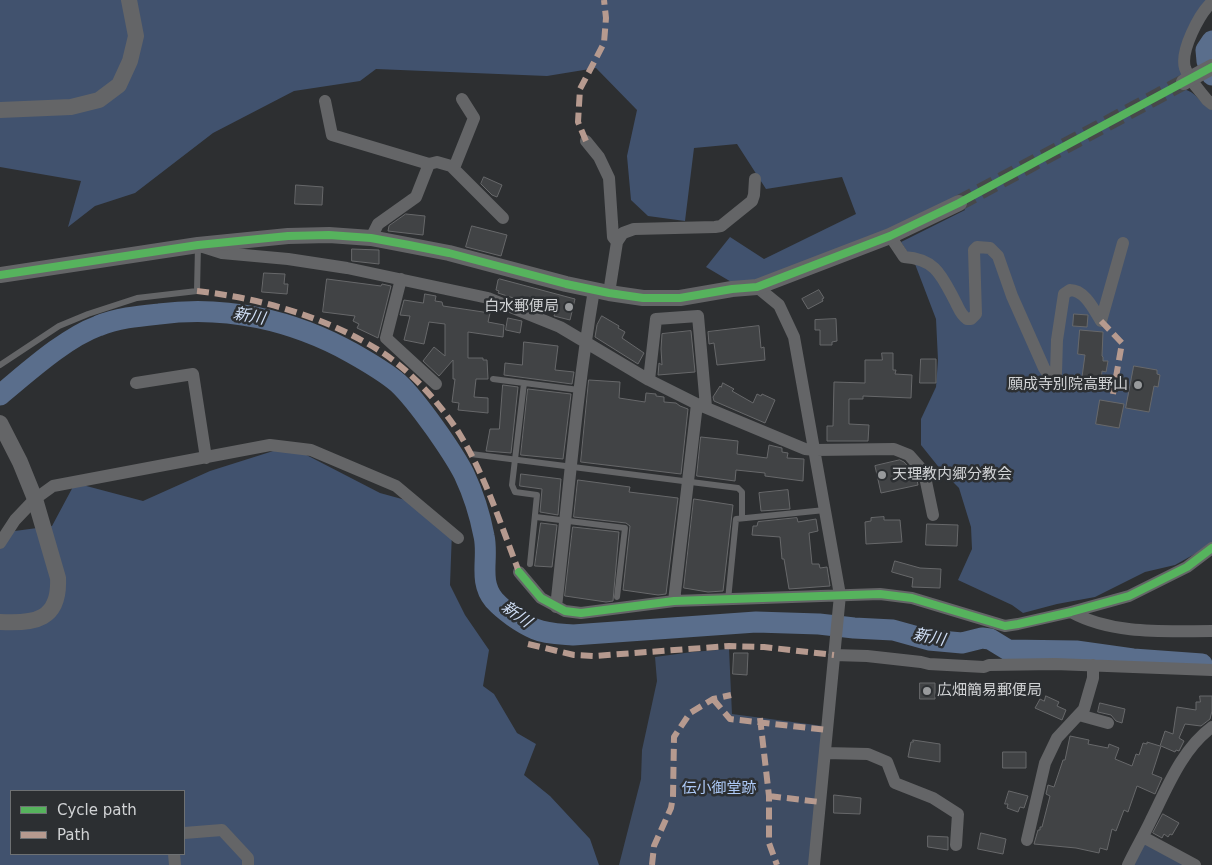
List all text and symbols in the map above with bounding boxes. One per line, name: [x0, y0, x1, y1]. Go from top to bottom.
place label: 白水郵便局: [484, 298, 559, 316]
marker: 白水郵便局: [563, 301, 575, 313]
water label: 新川: [232, 305, 266, 329]
place label: 願成寺別院高野山: [1008, 376, 1128, 394]
marker: 願成寺別院高野山: [1132, 379, 1144, 391]
place label: 天理教内郷分教会: [892, 466, 1012, 484]
marker: 天理教内郷分教会: [876, 469, 888, 481]
water label: 新川: [497, 598, 535, 632]
water label: 新川: [911, 626, 947, 650]
place label: 広畑簡易郵便局: [937, 682, 1042, 700]
marker: 広畑簡易郵便局: [921, 685, 933, 697]
park label: 伝小御堂跡: [682, 780, 756, 798]
legend: [10, 790, 185, 855]
text: Cycle path: [57, 801, 137, 819]
text: Path: [57, 826, 90, 844]

